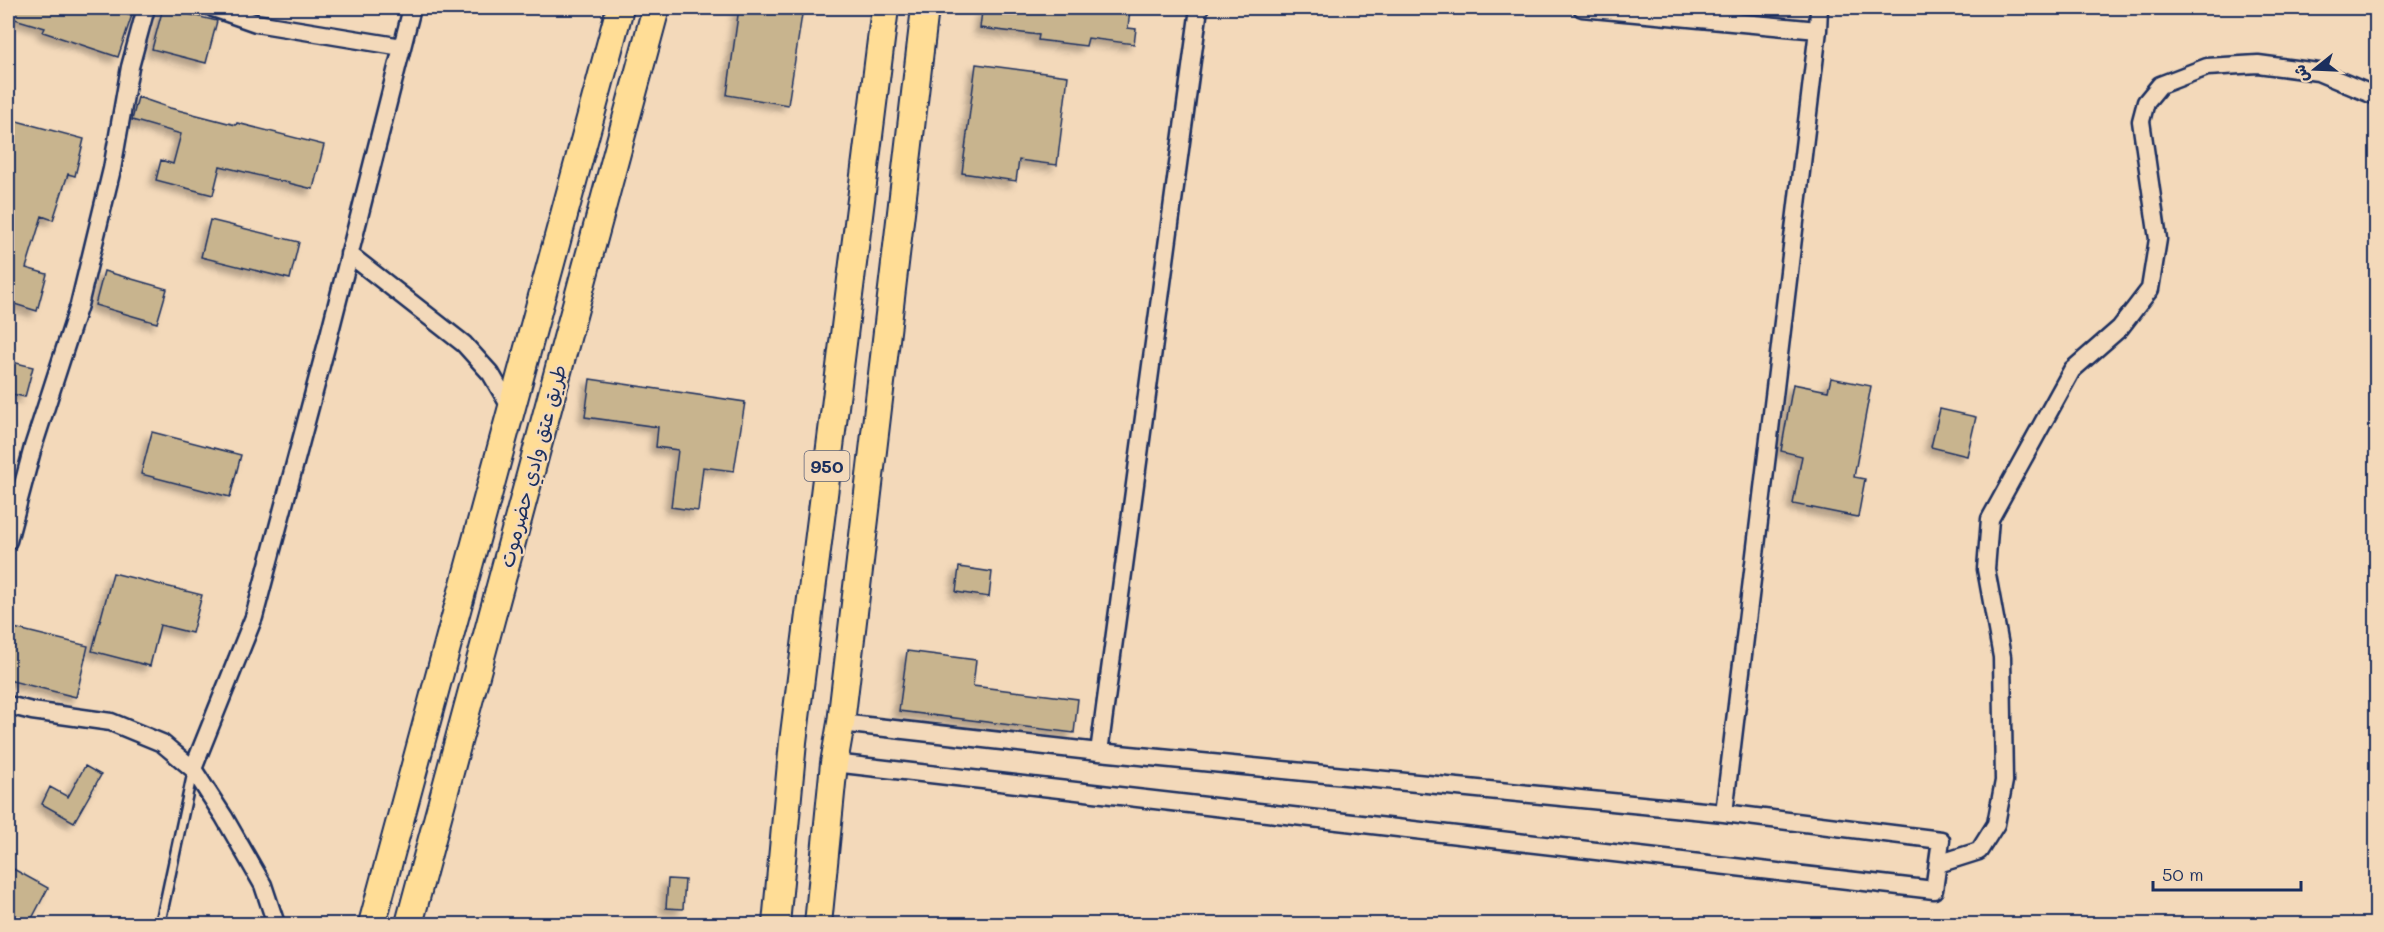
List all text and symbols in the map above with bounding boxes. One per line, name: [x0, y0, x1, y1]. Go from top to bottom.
north arrow: [2285, 39, 2345, 99]
text: ش: [2288, 62, 2313, 85]
street label: طريق عتق وادي حضرموت: [492, 362, 575, 571]
road number: 950: [804, 451, 850, 481]
scale bar: [2153, 854, 2302, 892]
text: 50 m: [2162, 862, 2204, 886]

